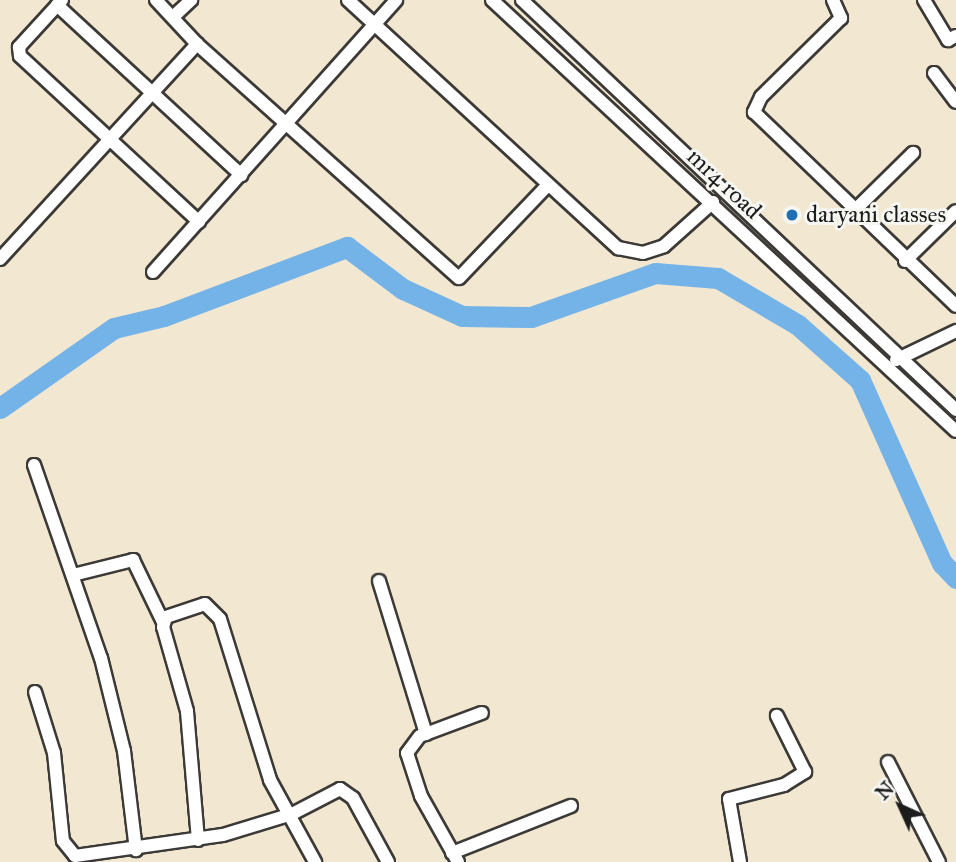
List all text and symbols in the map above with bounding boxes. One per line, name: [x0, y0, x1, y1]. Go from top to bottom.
street label: mr4 road: [681, 142, 767, 226]
place label: daryani classes: [806, 201, 946, 229]
marker: daryani classes: [784, 207, 800, 223]
north arrow: [865, 771, 935, 841]
text: N: [871, 777, 899, 805]

